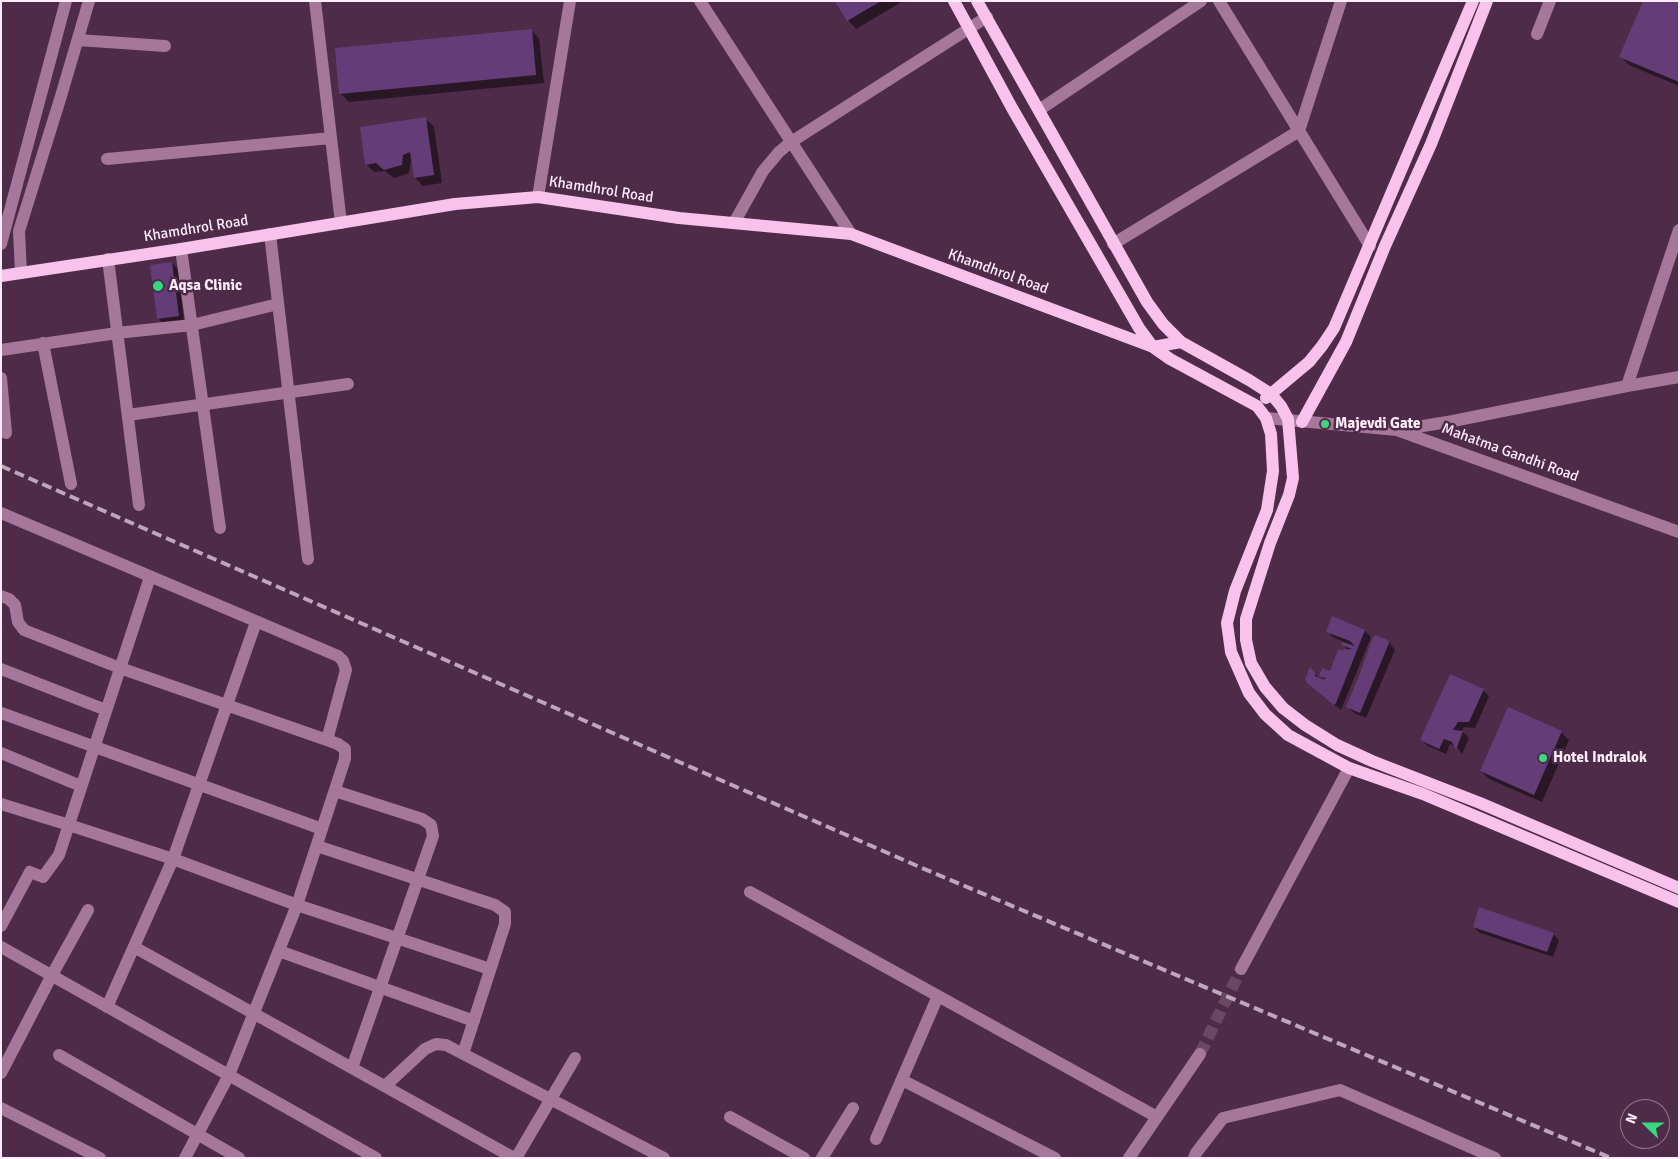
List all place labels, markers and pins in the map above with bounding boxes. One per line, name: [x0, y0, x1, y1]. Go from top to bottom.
place label: Aqsa Clinic: [169, 277, 242, 295]
marker: Aqsa Clinic: [151, 279, 165, 293]
place label: Majevdi Gate: [1335, 415, 1420, 433]
marker: Majevdi Gate: [1319, 418, 1331, 430]
place label: Hotel Indralok: [1553, 749, 1647, 767]
marker: Hotel Indralok: [1537, 752, 1549, 764]

